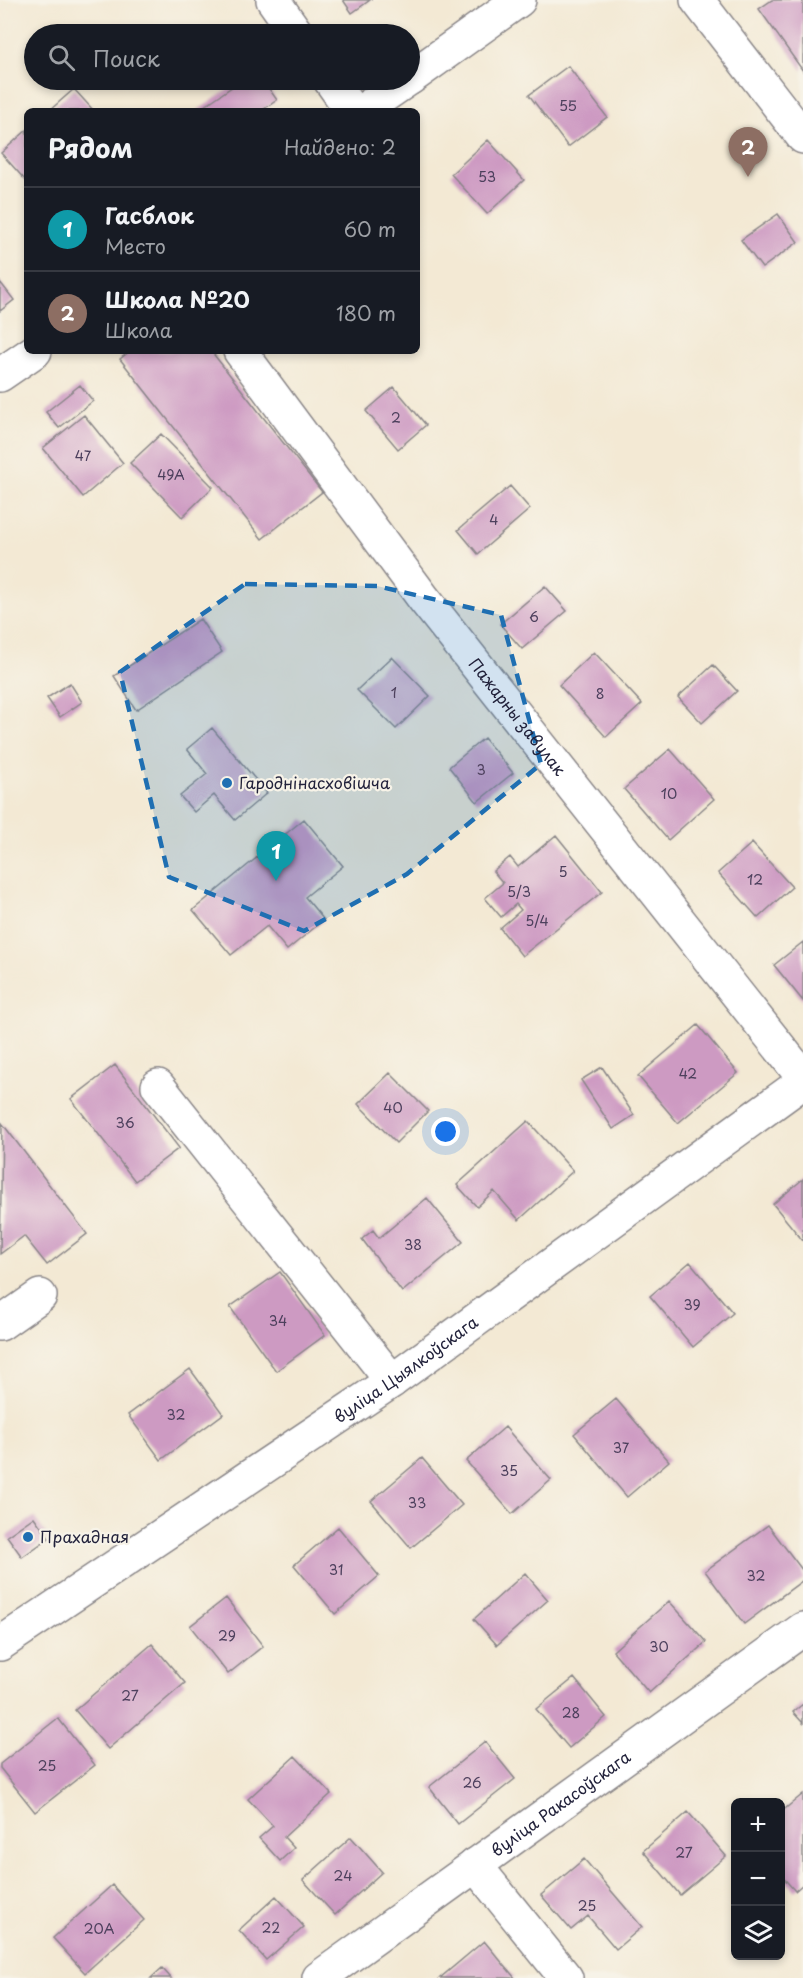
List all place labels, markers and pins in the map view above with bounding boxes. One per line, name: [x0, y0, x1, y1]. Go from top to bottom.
pin: 2: [728, 128, 768, 177]
place label: Гароднінасховішча: [239, 770, 390, 794]
marker: Гароднінасховішча: [220, 776, 234, 790]
pin: 1: [256, 832, 296, 881]
place label: Прахадная: [40, 1524, 129, 1548]
marker: Прахадная: [21, 1530, 35, 1544]

